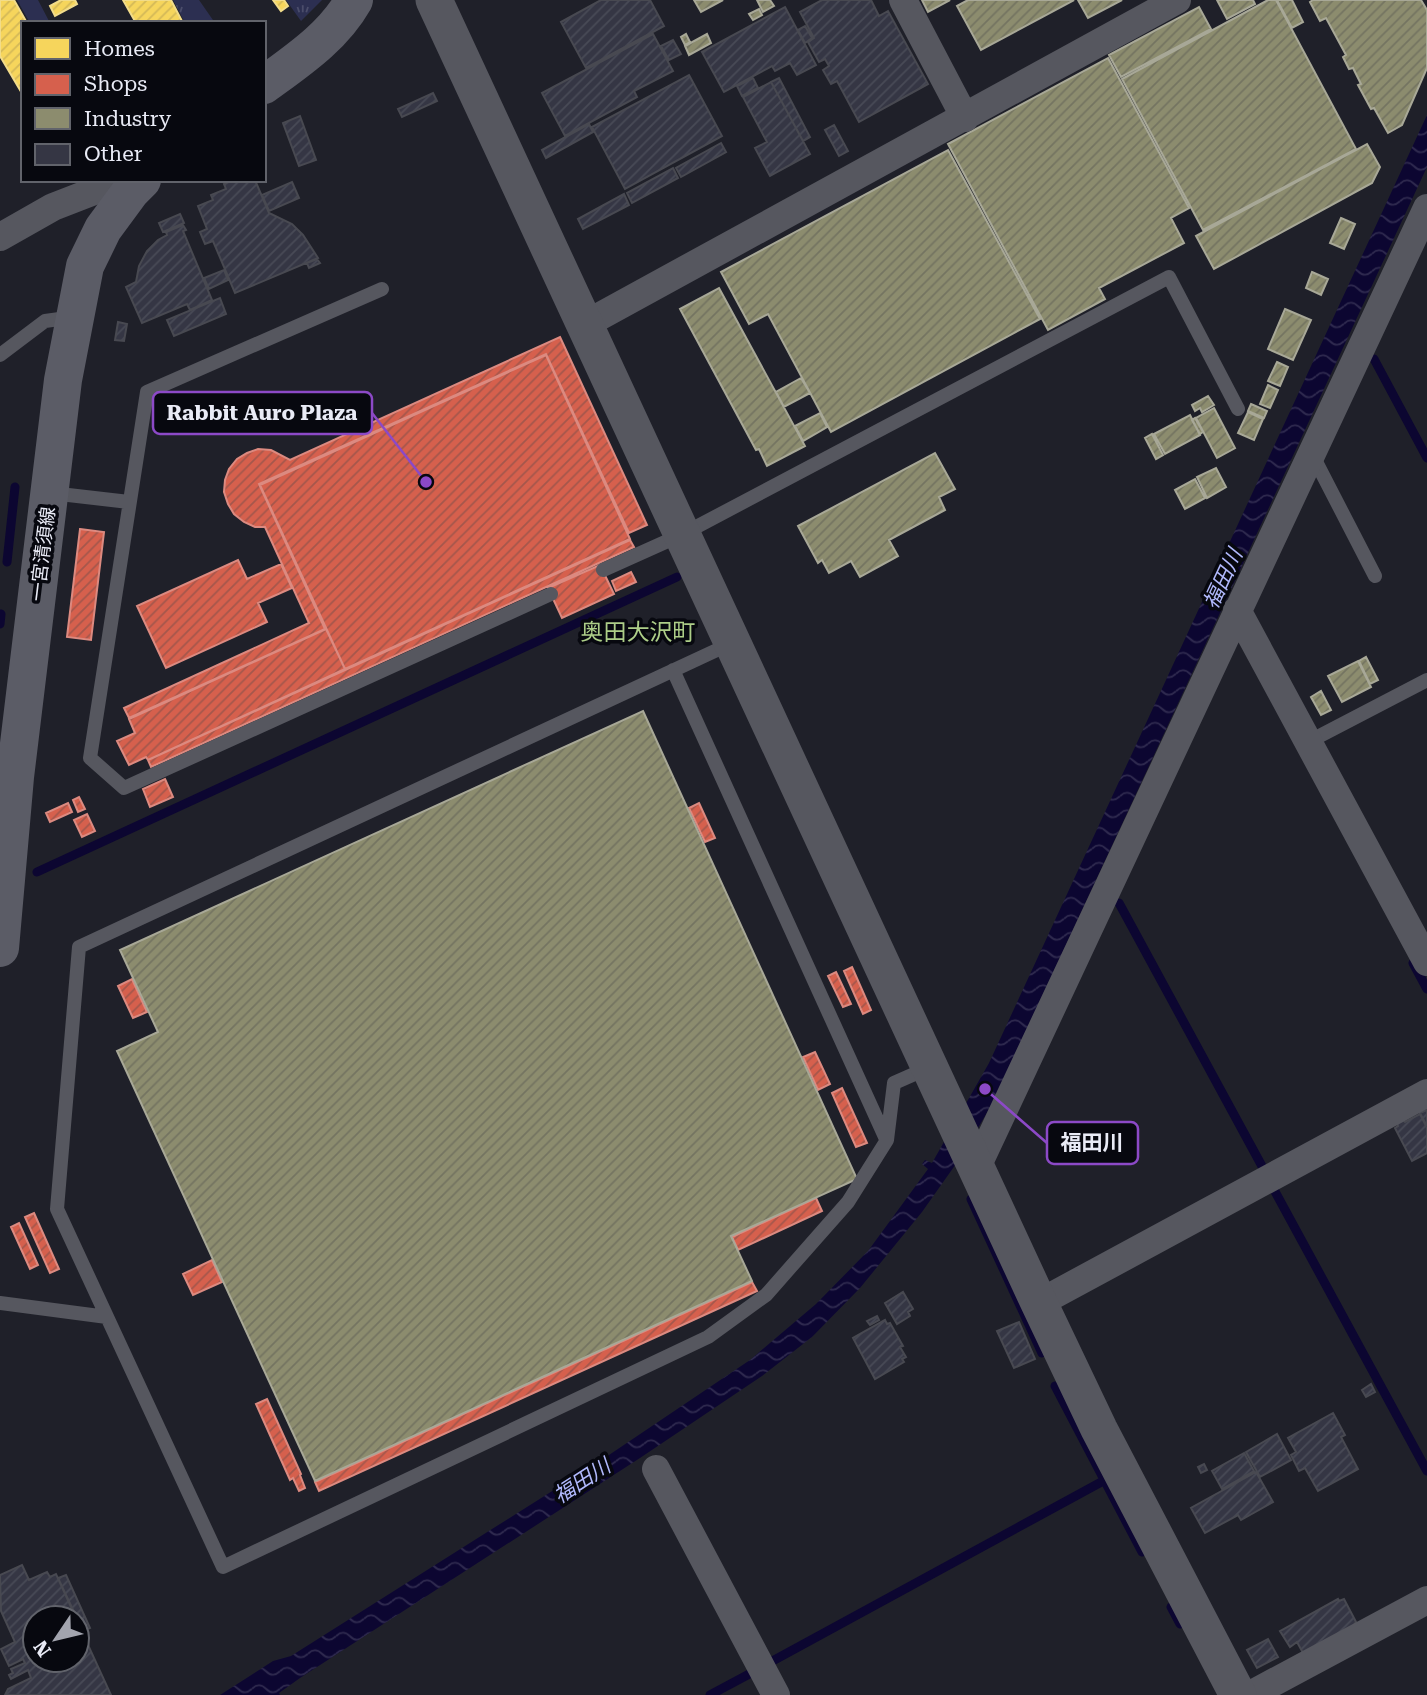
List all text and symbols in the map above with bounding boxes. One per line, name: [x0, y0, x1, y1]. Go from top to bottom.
legend: [21, 21, 266, 182]
text: Homes: [84, 37, 155, 61]
text: Shops: [84, 72, 147, 96]
text: Industry: [84, 107, 172, 131]
text: Other: [84, 142, 143, 166]
callout: Rabbit Auro Plaza: [153, 392, 372, 434]
text: Rabbit Auro Plaza: [167, 401, 358, 425]
street label: 一宮清須線: [25, 506, 60, 603]
water label: 福田川: [1199, 544, 1248, 613]
district label: 奥田大沢町: [581, 619, 696, 646]
callout: 福田川: [1047, 1122, 1138, 1164]
text: 福田川: [1061, 1131, 1124, 1155]
water label: 福田川: [549, 1453, 617, 1508]
north arrow: [21, 1604, 91, 1674]
text: N: [29, 1636, 56, 1661]

